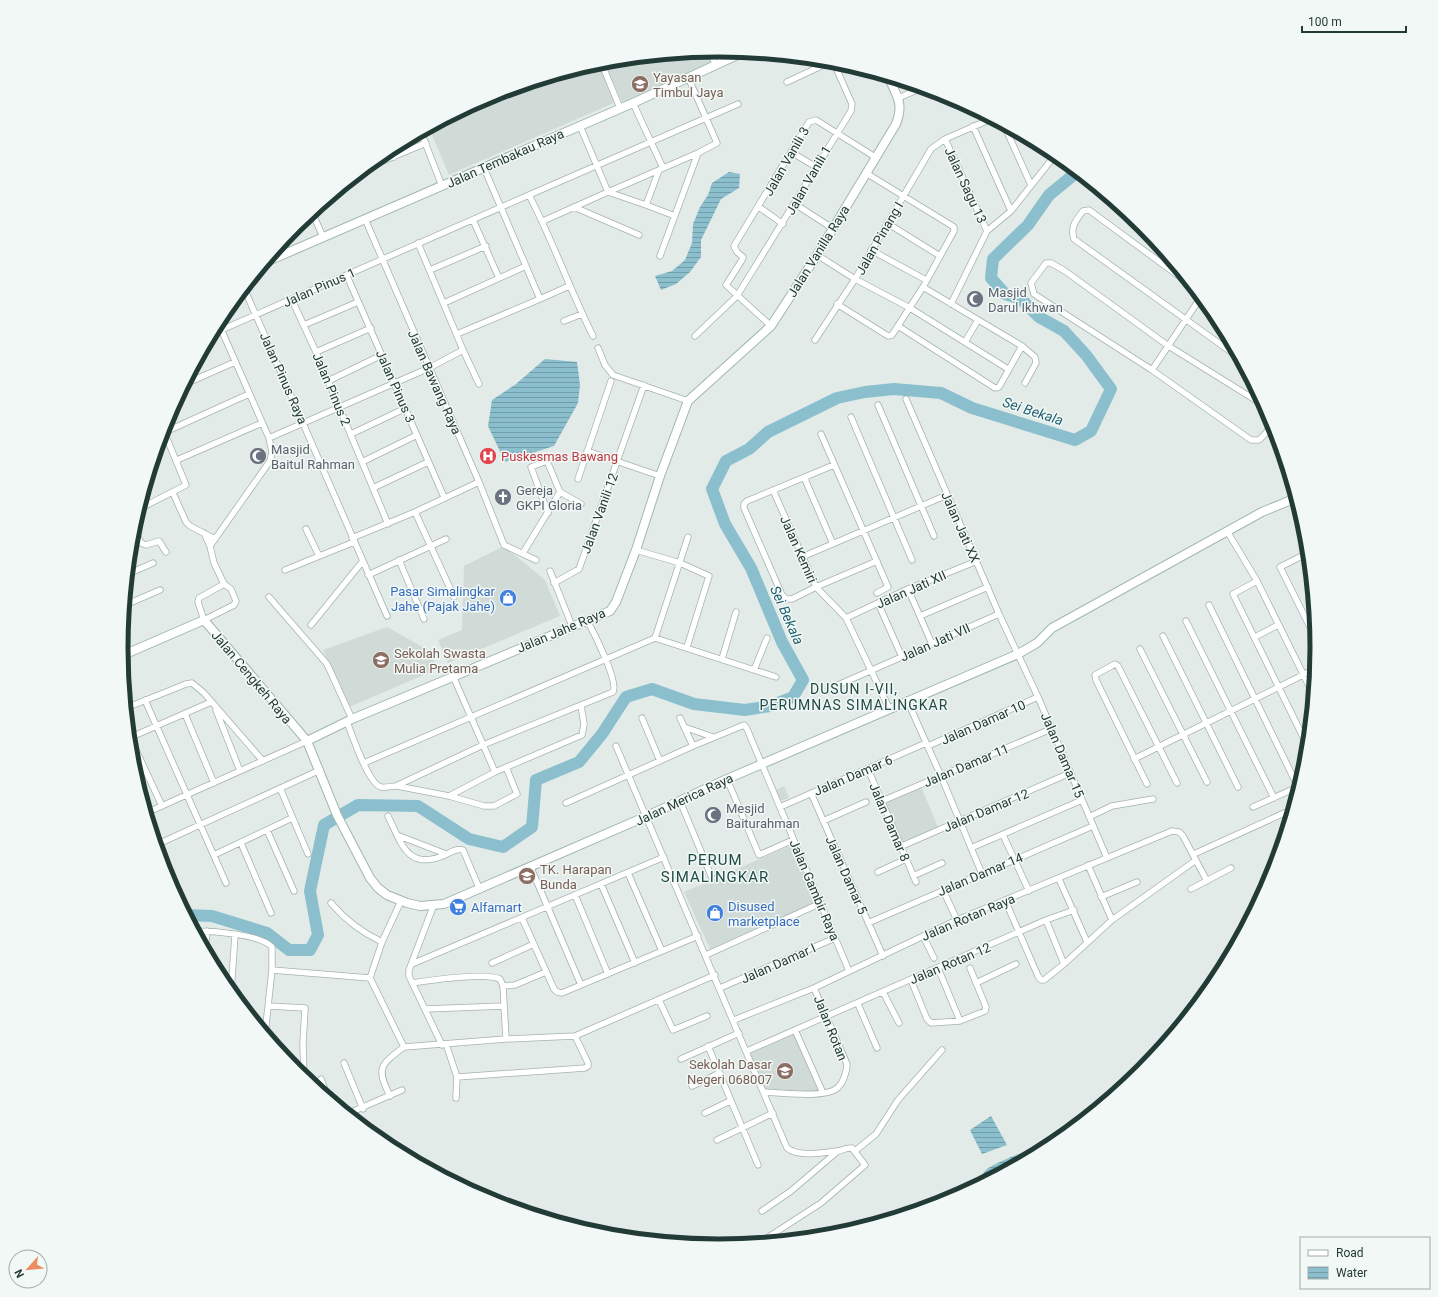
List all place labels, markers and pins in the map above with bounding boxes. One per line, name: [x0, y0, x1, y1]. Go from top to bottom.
place label: Yayasan Timbul Jaya: [653, 70, 723, 100]
school or university icon: Yayasan Timbul Jaya: [630, 74, 650, 94]
place label: Masjid Darul Ikhwan: [988, 285, 1063, 315]
mosque icon: Masjid Darul Ikhwan: [965, 289, 985, 309]
place label: Masjid Baitul Rahman: [271, 442, 355, 472]
mosque icon: Masjid Baitul Rahman: [248, 446, 268, 466]
hospital icon: Puskesmas Bawang: [478, 446, 498, 466]
place label: Puskesmas Bawang: [501, 449, 618, 464]
place label: Gereja GKPI Gloria: [516, 483, 582, 513]
church icon: Gereja GKPI Gloria: [493, 487, 513, 507]
place label: Pasar Simalingkar Jahe (Pajak Jahe): [390, 584, 496, 614]
shop icon: Pasar Simalingkar Jahe (Pajak Jahe): [498, 588, 518, 608]
place label: Sekolah Swasta Mulia Pretama: [394, 646, 486, 676]
school or university icon: Sekolah Swasta Mulia Pretama: [371, 650, 391, 670]
place label: Mesjid Baiturahman: [726, 801, 800, 831]
mosque icon: Mesjid Baiturahman: [703, 805, 723, 825]
place label: TK. Harapan Bunda: [540, 862, 612, 892]
school or university icon: TK. Harapan Bunda: [517, 866, 537, 886]
supermarket icon: Alfamart: [448, 897, 468, 917]
place label: Disused marketplace: [728, 899, 800, 929]
place label: Alfamart: [471, 900, 522, 915]
shop icon: Disused marketplace: [705, 903, 725, 923]
place label: Sekolah Dasar Negeri 068007: [687, 1057, 773, 1087]
school or university icon: Sekolah Dasar Negeri 068007: [775, 1061, 795, 1081]

